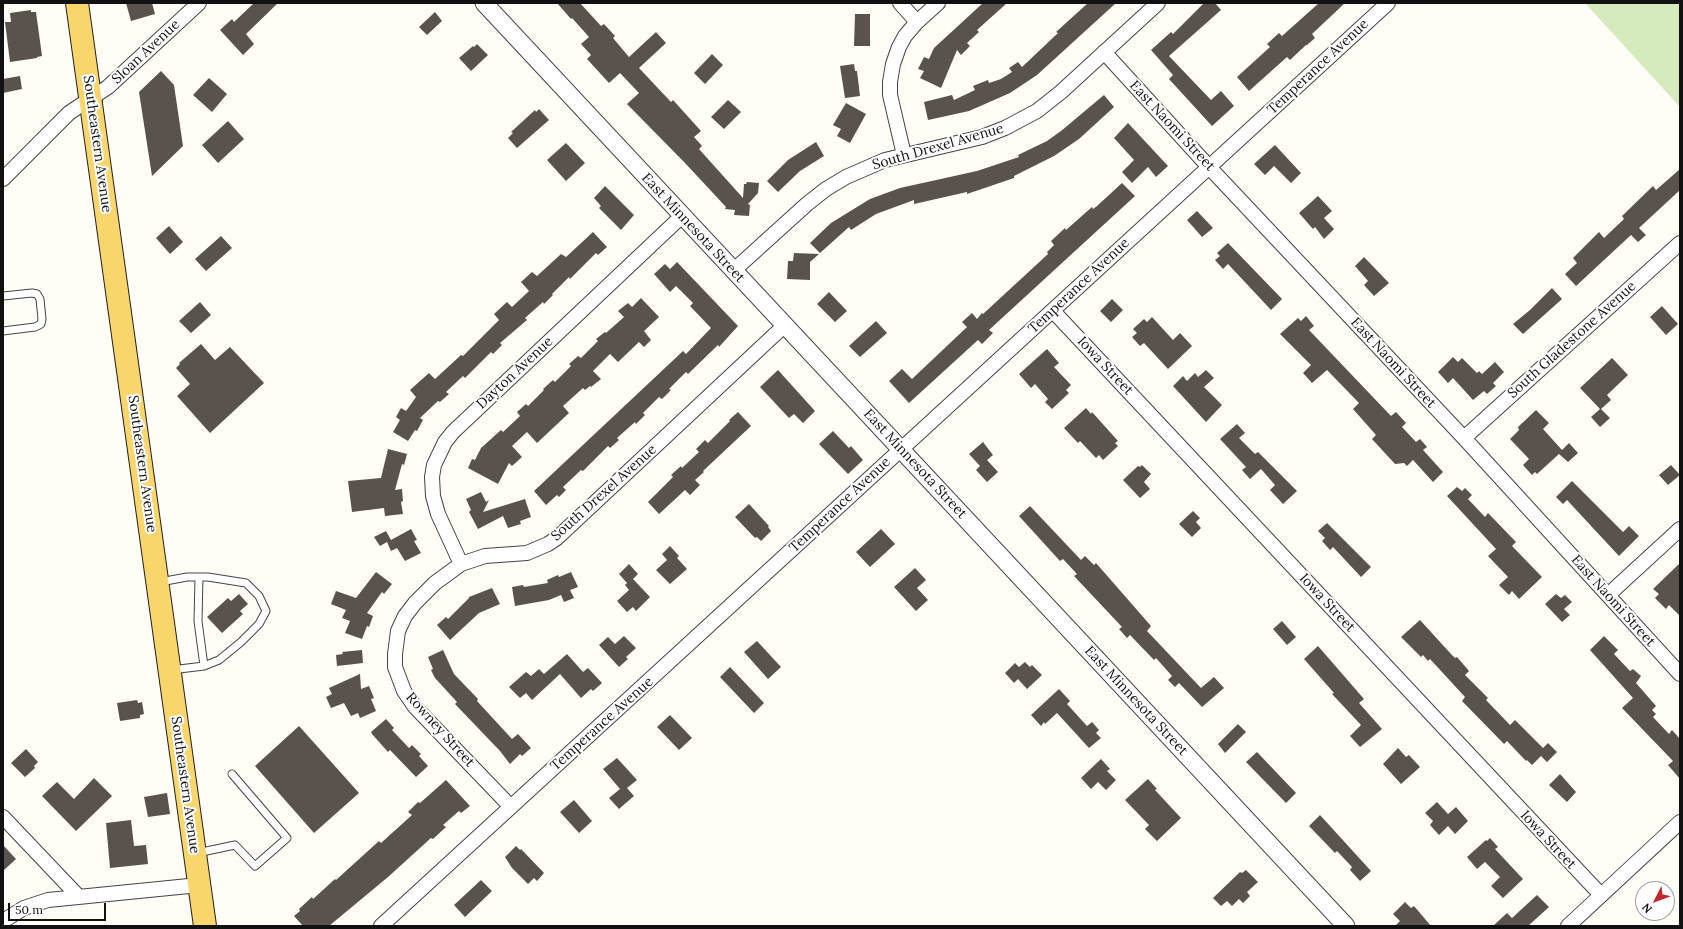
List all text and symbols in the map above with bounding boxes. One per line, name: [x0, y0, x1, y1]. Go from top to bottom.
street label: Sloan Avenue: [109, 16, 183, 88]
street label: Temperance Avenue: [1264, 16, 1372, 118]
street label: Southeastern Avenue: [79, 74, 115, 214]
street label: East Naomi Street: [1126, 77, 1218, 175]
street label: South Drexel Avenue: [870, 120, 1006, 174]
street label: East Minnesota Street: [638, 170, 748, 286]
street label: Temperance Avenue: [1025, 235, 1133, 337]
street label: South Gladestone Avenue: [1504, 278, 1640, 402]
street label: East Naomi Street: [1347, 314, 1439, 412]
street label: Dayton Avenue: [473, 333, 557, 413]
street label: Iowa Street: [1074, 333, 1136, 399]
street label: Southeastern Avenue: [124, 394, 160, 534]
street label: East Minnesota Street: [860, 406, 970, 522]
street label: South Drexel Avenue: [548, 441, 660, 545]
street label: Temperance Avenue: [786, 454, 894, 556]
street label: East Naomi Street: [1567, 552, 1659, 650]
street label: Iowa Street: [1296, 570, 1358, 636]
street label: East Minnesota Street: [1081, 643, 1191, 759]
street label: Temperance Avenue: [547, 674, 657, 774]
street label: Rowney Street: [402, 689, 478, 771]
street label: Southeastern Avenue: [167, 715, 203, 855]
street label: Iowa Street: [1517, 807, 1579, 873]
north arrow: [1635, 881, 1675, 921]
scale bar: [10, 895, 108, 921]
text: N: [1639, 901, 1655, 916]
text: 50 m: [15, 902, 43, 917]

